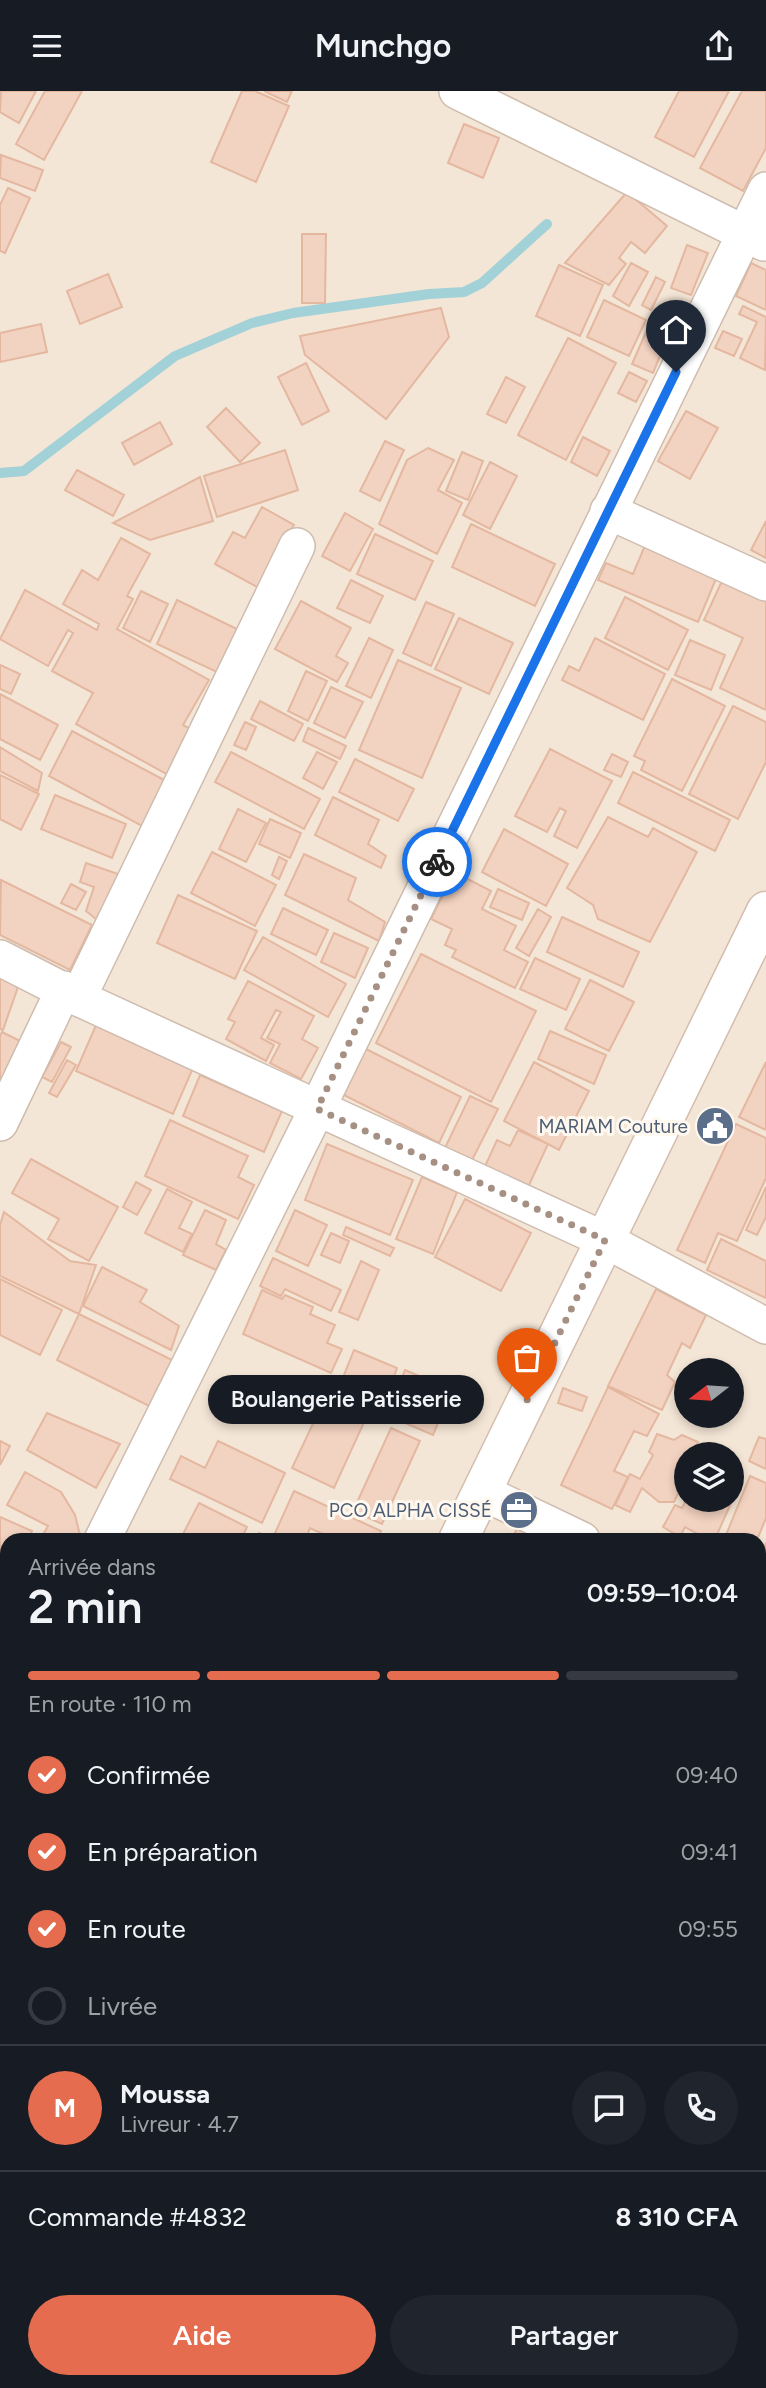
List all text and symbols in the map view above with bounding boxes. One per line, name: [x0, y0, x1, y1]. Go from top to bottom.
icon: menu: [28, 27, 66, 65]
text: Munchgo: [315, 27, 451, 65]
icon: share: [700, 27, 738, 65]
pin: [646, 300, 706, 372]
icon: home: [657, 311, 695, 349]
courier: [402, 827, 472, 897]
icon: bike: [418, 843, 456, 881]
public building icon: MARIAM Couture: [694, 1105, 736, 1147]
place label: MARIAM Couture: [538, 1115, 688, 1138]
pin: [497, 1328, 557, 1400]
icon: bag: [508, 1339, 546, 1377]
north arrow: [674, 1358, 744, 1428]
map controls: [674, 1358, 744, 1512]
callout: Boulangerie Patisserie: [209, 1375, 485, 1425]
text: Boulangerie Patisserie: [231, 1385, 461, 1413]
button: layers: [674, 1442, 744, 1512]
office icon: PCO ALPHA CISSÉ: [498, 1489, 540, 1531]
place label: PCO ALPHA CISSÉ: [329, 1499, 492, 1522]
text: Arrivée dans: [28, 1553, 156, 1581]
text: 09:59–10:04: [587, 1577, 738, 1609]
text: 2 min: [28, 1579, 143, 1635]
text: En route · 110 m: [28, 1690, 191, 1718]
icon: check: [28, 1756, 66, 1794]
text: Confirmée: [87, 1759, 210, 1791]
text: 09:40: [675, 1761, 738, 1789]
icon: check: [28, 1833, 66, 1871]
text: En préparation: [87, 1836, 258, 1868]
text: 09:41: [681, 1838, 738, 1866]
icon: check: [28, 1910, 66, 1948]
text: En route: [87, 1913, 186, 1945]
text: 09:55: [678, 1915, 738, 1943]
text: Livrée: [87, 1990, 157, 2022]
button: chat: [572, 2071, 646, 2145]
button: phone: [664, 2071, 738, 2145]
text: Moussa: [120, 2078, 210, 2110]
text: M: [54, 2092, 76, 2124]
text: Livreur · 4.7: [120, 2110, 239, 2138]
text: Commande #4832: [28, 2201, 247, 2233]
text: 8 310 CFA: [616, 2201, 738, 2233]
button: Aide: [28, 2295, 376, 2375]
button: Partager: [390, 2295, 738, 2375]

